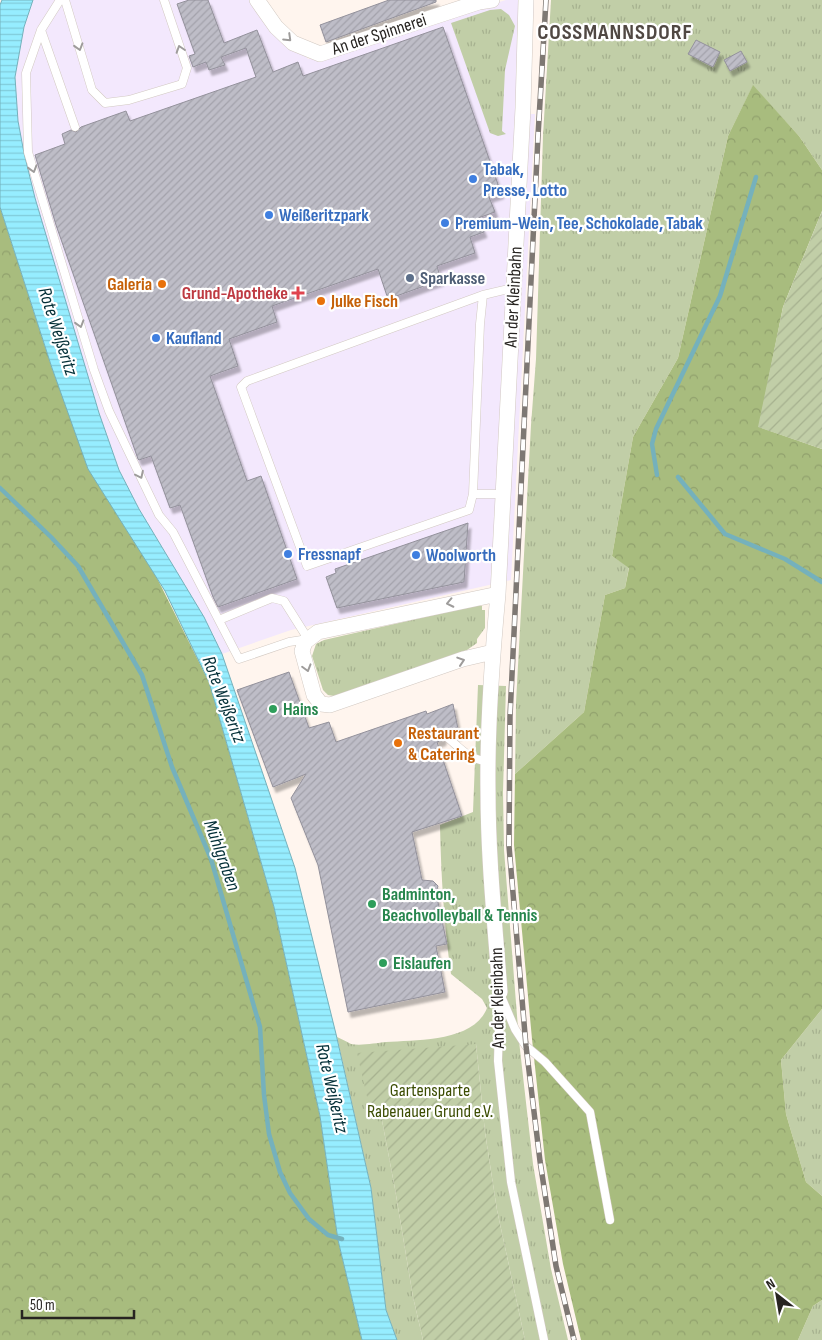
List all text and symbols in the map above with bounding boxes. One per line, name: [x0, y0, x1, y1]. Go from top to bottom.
street label: An der Spinnerei: [328, 9, 429, 60]
district label: COSSMANNSDORF: [537, 19, 693, 46]
one-way arrow: [282, 32, 291, 41]
one-way arrow: [73, 42, 83, 50]
one-way arrow: [176, 46, 186, 54]
place label: Tabak, Presse, Lotto: [483, 159, 567, 201]
one-way arrow: [27, 164, 37, 172]
marker: Tabak, Presse, Lotto: [467, 173, 479, 185]
place label: Weißeritzpark: [279, 205, 369, 226]
marker: Weißeritzpark: [263, 209, 275, 221]
place label: Premium-Wein, Tee, Schokolade, Tabak: [455, 213, 703, 234]
marker: Premium-Wein, Tee, Schokolade, Tabak: [439, 217, 451, 229]
street label: An der Kleinbahn: [500, 246, 527, 349]
place label: Sparkasse: [420, 268, 485, 289]
marker: Sparkasse: [404, 272, 416, 284]
place label: Galeria: [107, 274, 152, 295]
marker: Galeria: [156, 278, 168, 290]
place label: Grund-Apotheke: [182, 283, 288, 304]
water label: Rote Weißeritz: [33, 285, 83, 380]
marker: Grund-Apotheke: [292, 287, 304, 299]
place label: Julke Fisch: [330, 291, 398, 312]
marker: Julke Fisch: [315, 295, 327, 307]
one-way arrow: [74, 320, 84, 328]
place label: Kaufland: [166, 328, 222, 349]
marker: Kaufland: [150, 332, 162, 344]
one-way arrow: [134, 470, 144, 479]
place label: Fressnapf: [298, 544, 361, 565]
place label: Woolworth: [426, 545, 496, 566]
marker: Fressnapf: [282, 548, 294, 560]
marker: Woolworth: [410, 549, 422, 561]
one-way arrow: [446, 597, 455, 607]
water label: Rote Weißeritz: [197, 653, 251, 747]
one-way arrow: [456, 656, 464, 666]
one-way arrow: [301, 664, 311, 672]
place label: Hains: [283, 699, 319, 720]
marker: Hains: [267, 703, 279, 715]
place label: Restaurant & Catering: [408, 723, 479, 765]
marker: Restaurant & Catering: [392, 737, 404, 749]
water label: Mühlgraben: [198, 817, 245, 894]
place label: Badminton, Beachvolleyball & Tennis: [382, 884, 537, 926]
marker: Badminton, Beachvolleyball & Tennis: [366, 898, 378, 910]
street label: An der Kleinbahn: [486, 947, 509, 1050]
place label: Eislaufen: [393, 953, 451, 974]
marker: Eislaufen: [377, 957, 389, 969]
water label: Rote Weißeritz: [310, 1041, 353, 1137]
park label: Gartensparte Rabenauer Grund e.V.: [367, 1080, 493, 1122]
north arrow: [752, 1270, 802, 1320]
text: N: [763, 1275, 778, 1293]
scale bar: [22, 1288, 135, 1320]
text: 50 m: [30, 1296, 55, 1315]

